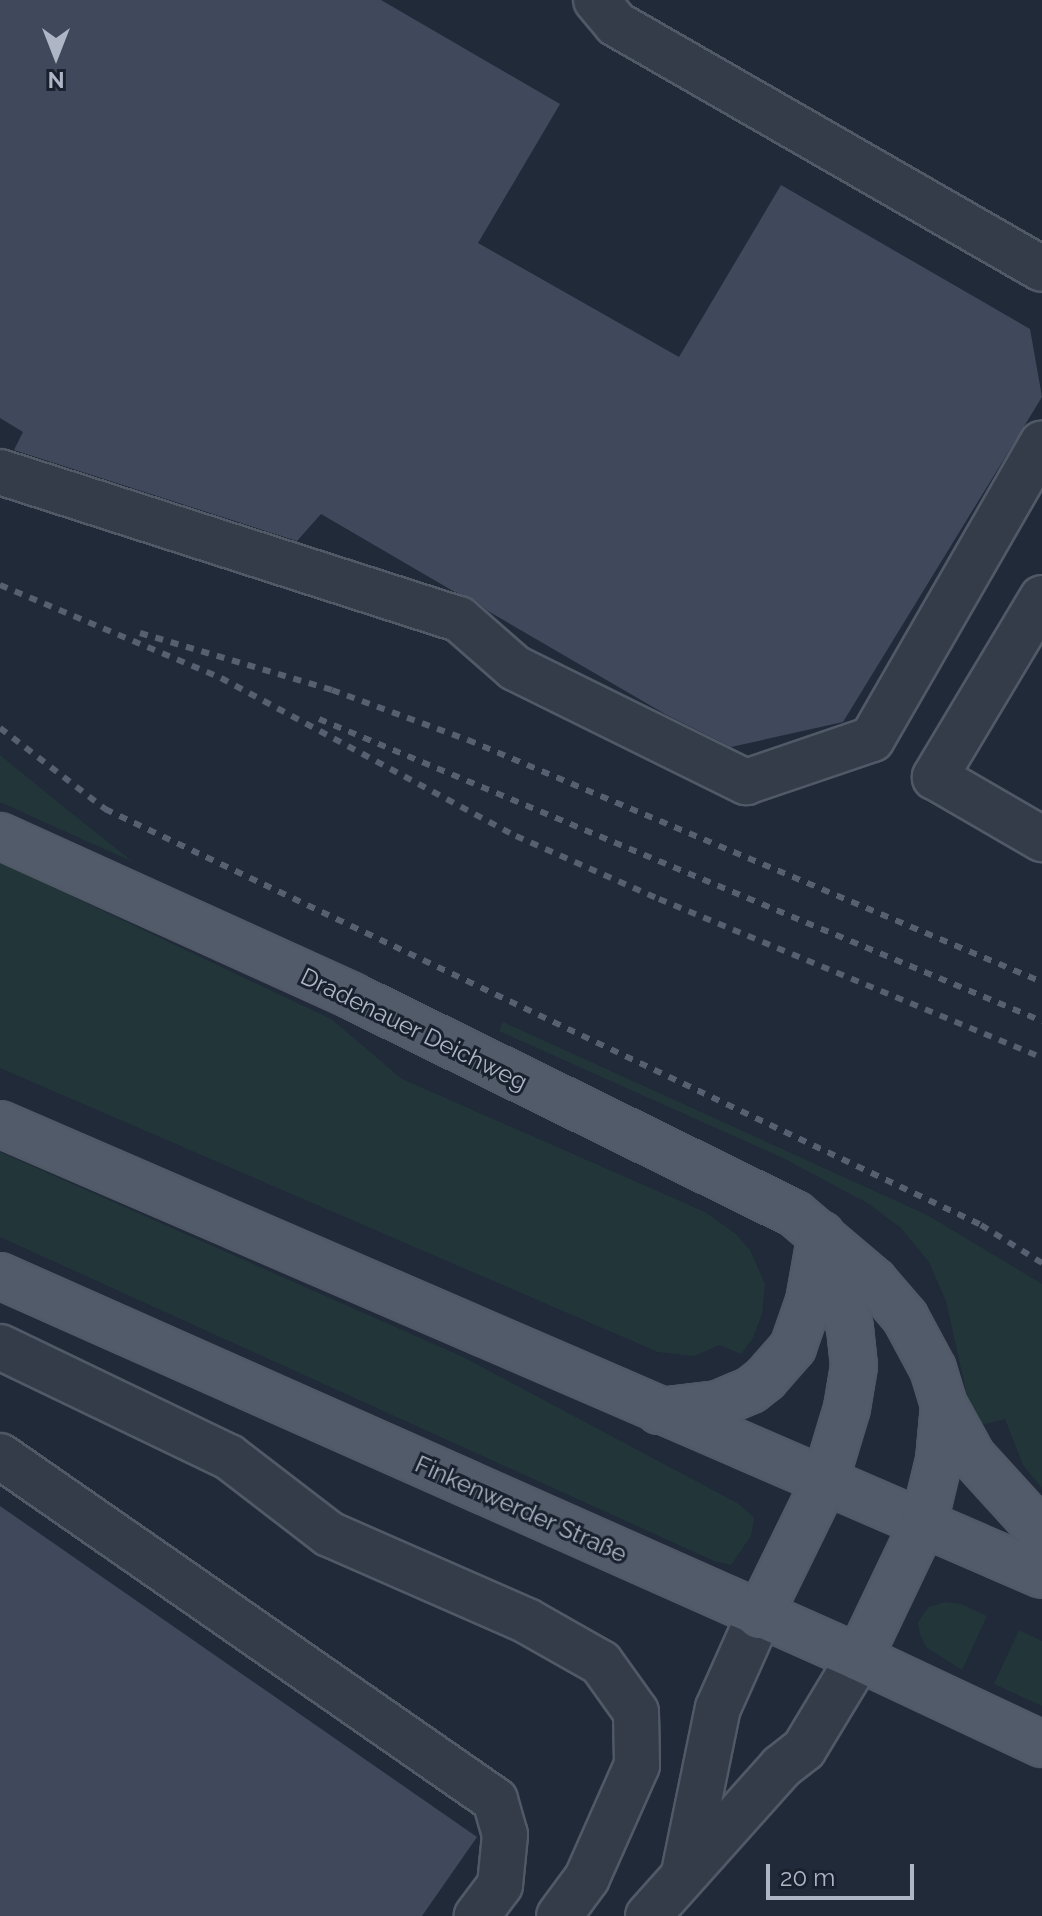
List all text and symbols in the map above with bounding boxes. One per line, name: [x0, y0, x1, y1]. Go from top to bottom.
north arrow: [16, 16, 96, 96]
text: N: [48, 67, 64, 93]
street label: Dradenauer Deichweg: [296, 961, 532, 1097]
street label: Finkenwerder Straße: [410, 1449, 632, 1569]
scale bar: [770, 1848, 918, 1898]
text: 20 m: [780, 1863, 835, 1892]

